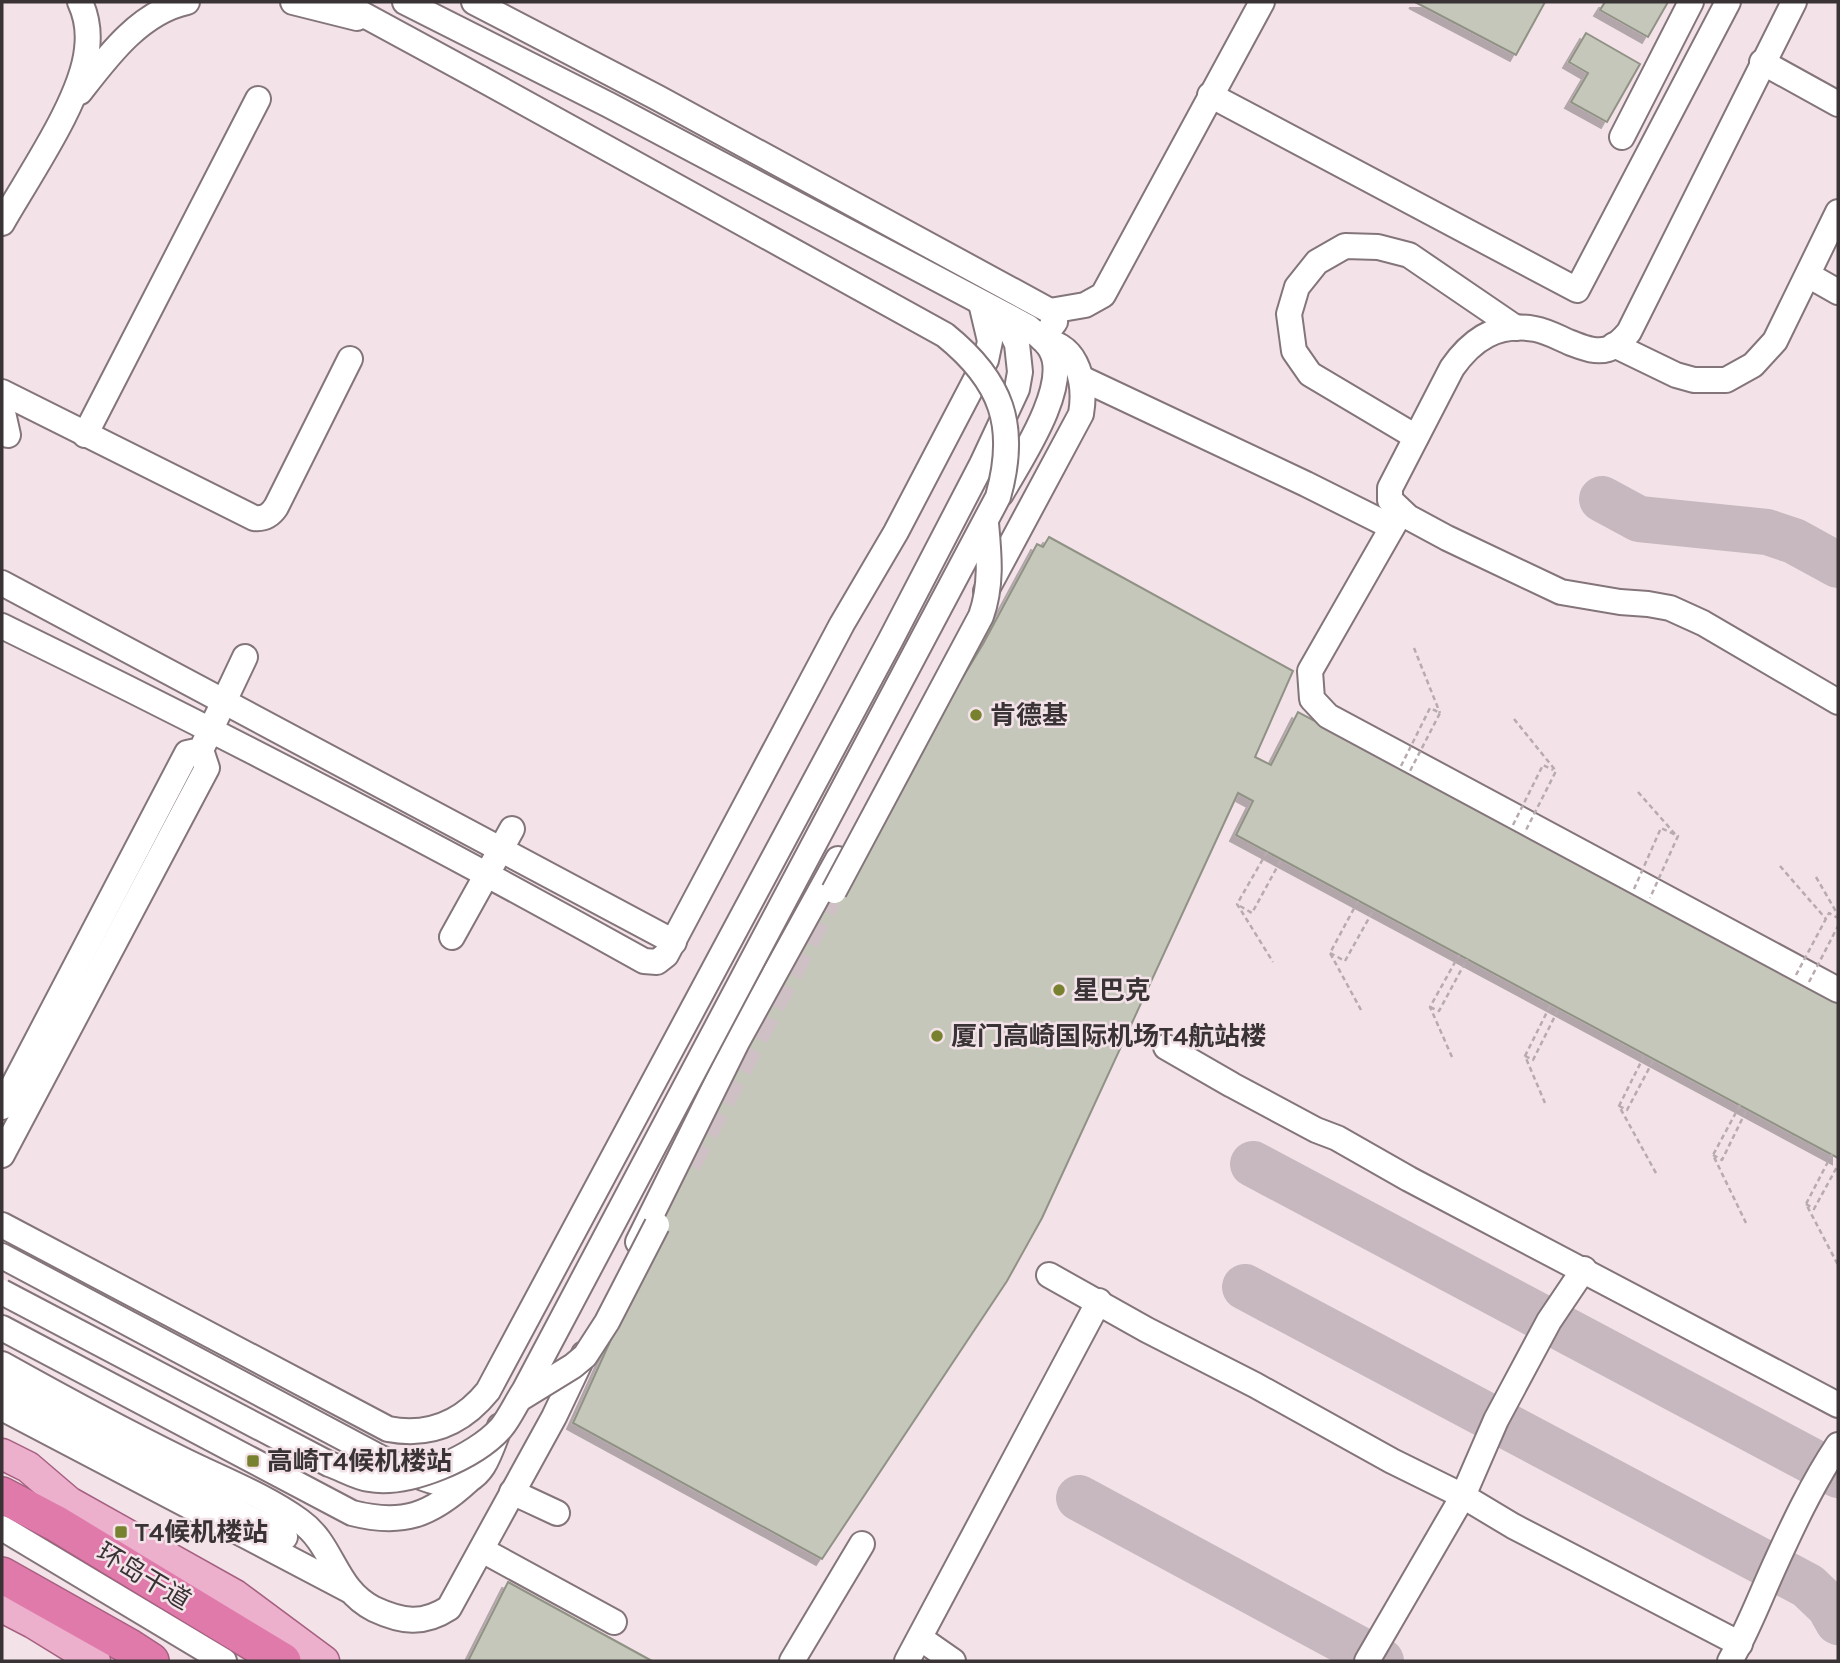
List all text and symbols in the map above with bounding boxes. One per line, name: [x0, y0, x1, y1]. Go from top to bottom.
place label: 肯德基: [990, 700, 1068, 731]
marker: 肯德基: [968, 707, 984, 723]
place label: 星巴克: [1073, 975, 1151, 1006]
marker: 星巴克: [1051, 982, 1067, 998]
place label: 厦门高崎国际机场T4航站楼: [951, 1021, 1266, 1052]
marker: 厦门高崎国际机场T4航站楼: [929, 1028, 945, 1044]
place label: 高崎T4候机楼站: [267, 1446, 452, 1477]
marker: 高崎T4候机楼站: [245, 1453, 261, 1469]
place label: T4候机楼站: [135, 1517, 268, 1548]
marker: T4候机楼站: [113, 1524, 129, 1540]
street label: 环岛干道: [91, 1536, 196, 1617]

